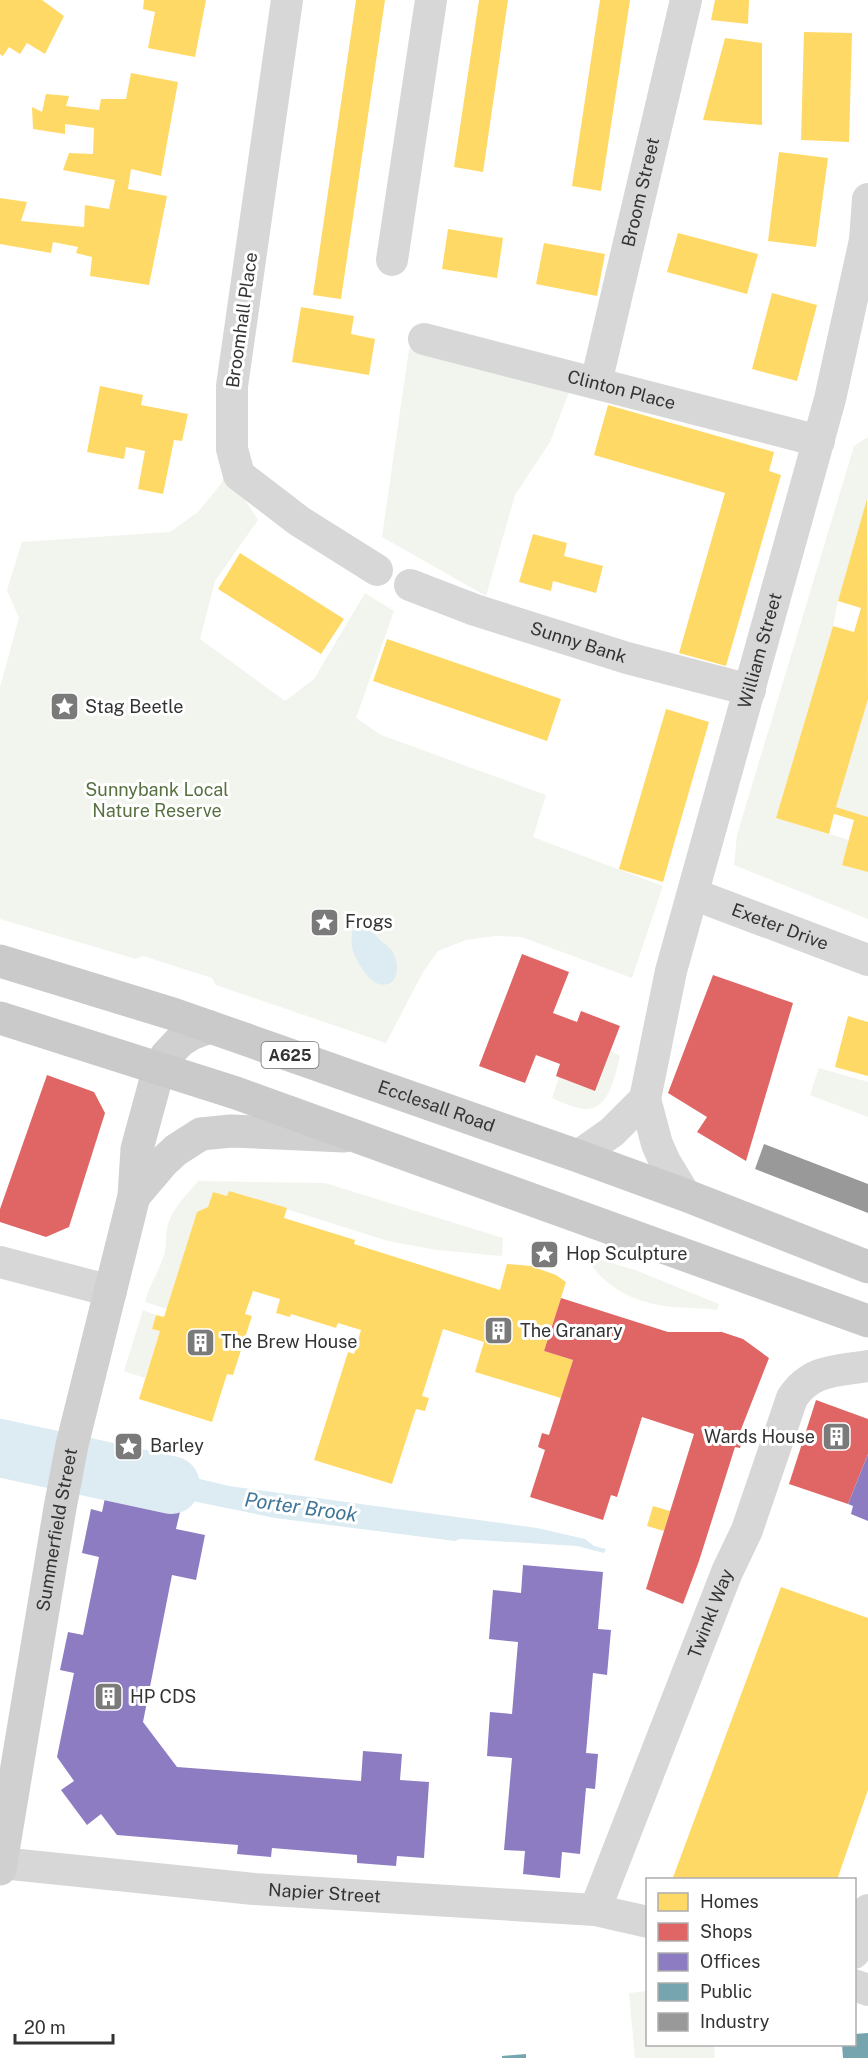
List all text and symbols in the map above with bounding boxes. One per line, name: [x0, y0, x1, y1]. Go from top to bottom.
street label: Broom Street: [617, 135, 663, 249]
street label: Broomhall Place: [222, 251, 261, 389]
street label: Clinton Place: [565, 365, 678, 414]
street label: William Street: [733, 590, 786, 711]
street label: Sunny Bank: [528, 617, 629, 667]
place icon: Stag Beetle: [48, 691, 80, 723]
place label: Stag Beetle: [85, 696, 184, 717]
park label: Sunnybank Local Nature Reserve: [85, 779, 229, 821]
street label: Exeter Drive: [729, 899, 832, 954]
place icon: Frogs: [308, 906, 340, 938]
place label: Frogs: [345, 911, 393, 932]
road number: A625: [262, 1042, 318, 1068]
street label: Ecclesall Road: [375, 1076, 498, 1136]
place icon: Hop Sculpture: [529, 1238, 561, 1270]
place label: Hop Sculpture: [566, 1243, 687, 1264]
building icon: The Granary: [483, 1315, 515, 1347]
place label: The Granary: [520, 1320, 623, 1341]
building icon: The Brew House: [184, 1326, 216, 1358]
place label: The Brew House: [221, 1331, 357, 1352]
building icon: Wards House: [820, 1421, 852, 1453]
place label: Wards House: [704, 1426, 815, 1447]
place icon: Barley: [113, 1430, 145, 1462]
place label: Barley: [150, 1435, 204, 1456]
street label: Summerfield Street: [32, 1446, 81, 1613]
water label: Porter Brook: [243, 1487, 359, 1527]
street label: Twinkl Way: [683, 1566, 737, 1661]
building icon: HP CDS: [93, 1681, 125, 1713]
place label: HP CDS: [130, 1686, 196, 1707]
legend: [646, 1878, 856, 2046]
street label: Napier Street: [268, 1879, 382, 1907]
text: Homes: [700, 1891, 759, 1912]
text: Shops: [700, 1921, 752, 1942]
text: Offices: [700, 1951, 760, 1972]
text: Public: [700, 1981, 752, 2002]
scale bar: [15, 2007, 112, 2045]
text: Industry: [700, 2011, 770, 2032]
text: 20 m: [24, 2017, 66, 2038]

